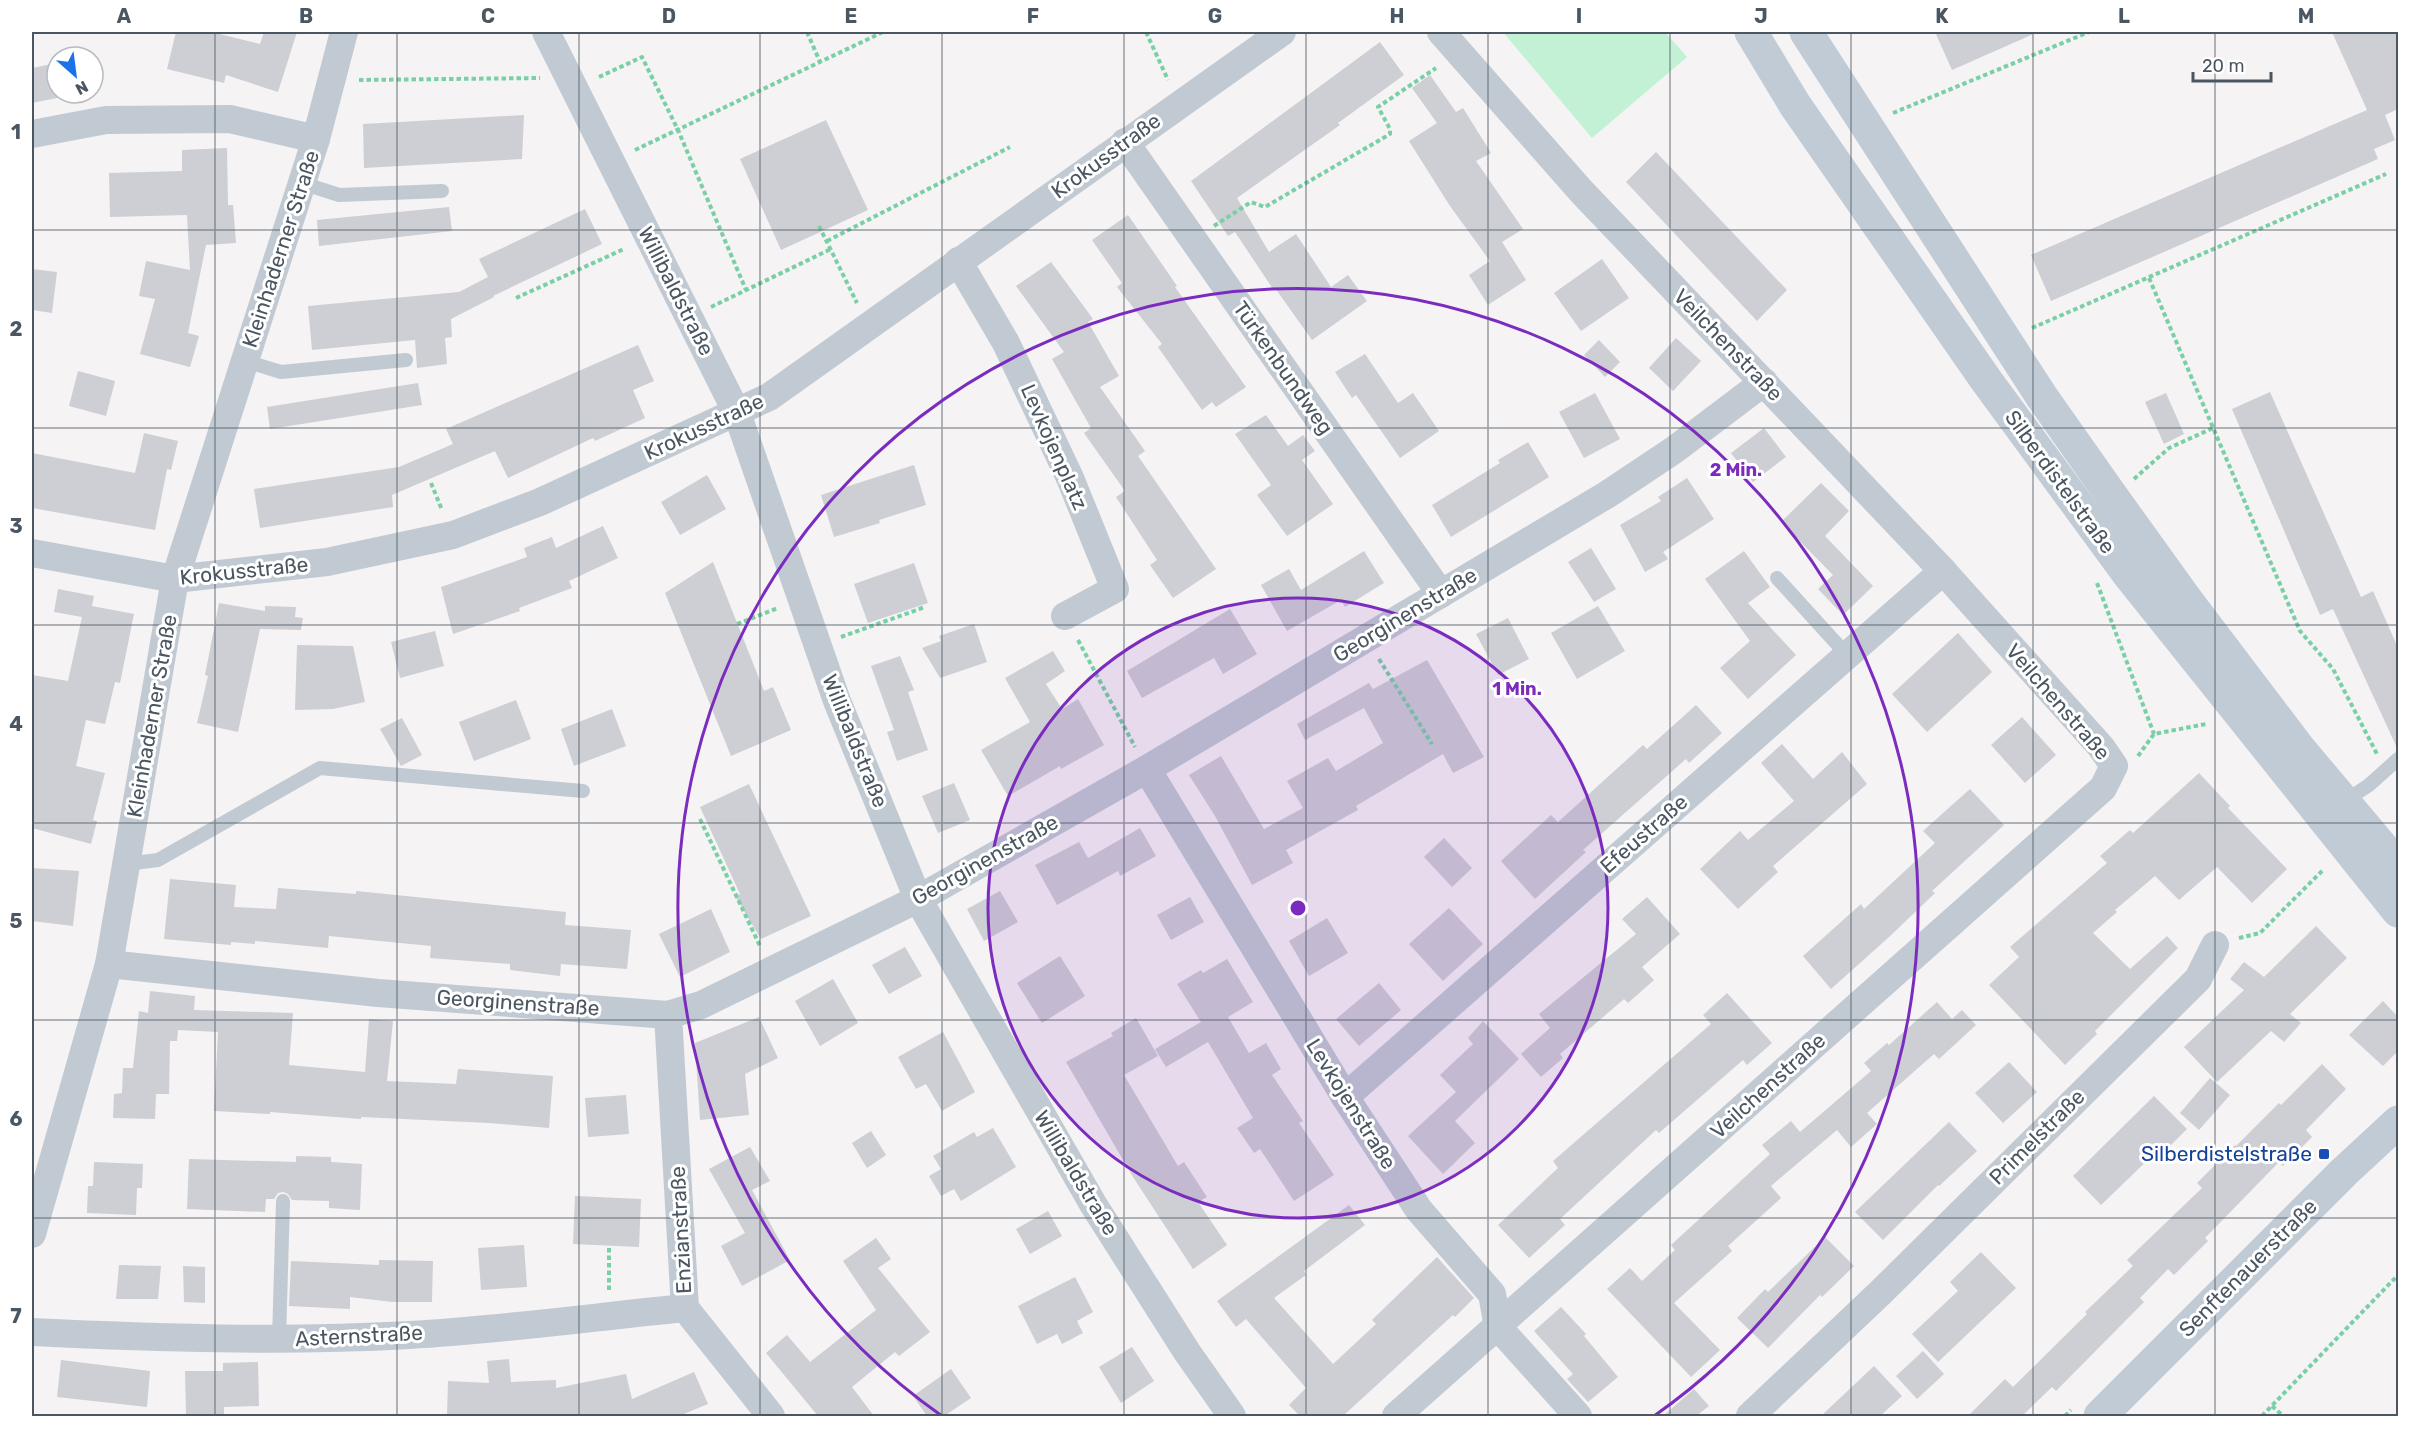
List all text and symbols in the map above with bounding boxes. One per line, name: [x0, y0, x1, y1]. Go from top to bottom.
text: A: [117, 4, 132, 28]
text: B: [299, 4, 313, 28]
text: C: [481, 4, 495, 28]
text: D: [662, 4, 676, 28]
text: E: [845, 4, 857, 28]
text: F: [1027, 4, 1039, 28]
text: G: [1208, 4, 1222, 28]
text: H: [1390, 4, 1404, 28]
text: I: [1576, 4, 1582, 28]
text: J: [1754, 4, 1768, 28]
text: K: [1935, 4, 1949, 28]
text: L: [2118, 4, 2130, 28]
text: M: [2298, 4, 2314, 28]
north arrow: [45, 45, 105, 105]
scale bar: [2193, 45, 2271, 83]
text: 20 m: [2202, 55, 2244, 77]
text: N: [72, 77, 91, 99]
street label: Krokusstraße: [1046, 108, 1165, 204]
text: 1: [11, 120, 21, 144]
street label: Kleinhaderner Straße: [237, 147, 324, 351]
street label: Willibaldstraße: [633, 222, 720, 359]
street label: Veilchenstraße: [1669, 283, 1788, 406]
street label: Türkenbundweg: [1228, 296, 1339, 439]
text: 2: [10, 317, 23, 341]
street label: Levkojenplatz: [1016, 380, 1093, 513]
street label: Krokusstraße: [640, 388, 768, 465]
street label: Silberdistelstraße: [2000, 405, 2121, 558]
text: 2 Min.: [1710, 459, 1762, 481]
text: 3: [9, 514, 23, 538]
street label: Krokusstraße: [178, 551, 309, 590]
street label: Georginenstraße: [1328, 562, 1481, 667]
street label: Kleinhaderner Straße: [121, 612, 182, 819]
street label: Veilchenstraße: [2001, 638, 2116, 765]
street label: Willibaldstraße: [817, 671, 894, 811]
text: 1 Min.: [1492, 678, 1542, 700]
text: 4: [9, 712, 23, 736]
street label: Efeustraße: [1595, 789, 1692, 878]
street label: Georginenstraße: [907, 809, 1062, 910]
centre of rings: [1288, 898, 1308, 918]
text: 5: [10, 909, 23, 933]
street label: Georginenstraße: [436, 984, 600, 1021]
street label: Veilchenstraße: [1705, 1028, 1830, 1144]
street label: Levkojenstraße: [1301, 1034, 1402, 1174]
street label: Primelstraße: [1984, 1084, 2090, 1190]
street label: Willibaldstraße: [1029, 1106, 1124, 1240]
text: 6: [9, 1107, 23, 1131]
place label: Silberdistelstraße: [2141, 1141, 2312, 1166]
marker: Silberdistelstraße: [2317, 1147, 2331, 1161]
street label: Enzianstraße: [665, 1165, 696, 1295]
street label: Senftenauerstraße: [2174, 1194, 2322, 1342]
text: 7: [10, 1304, 22, 1328]
street label: Asternstraße: [294, 1320, 423, 1351]

